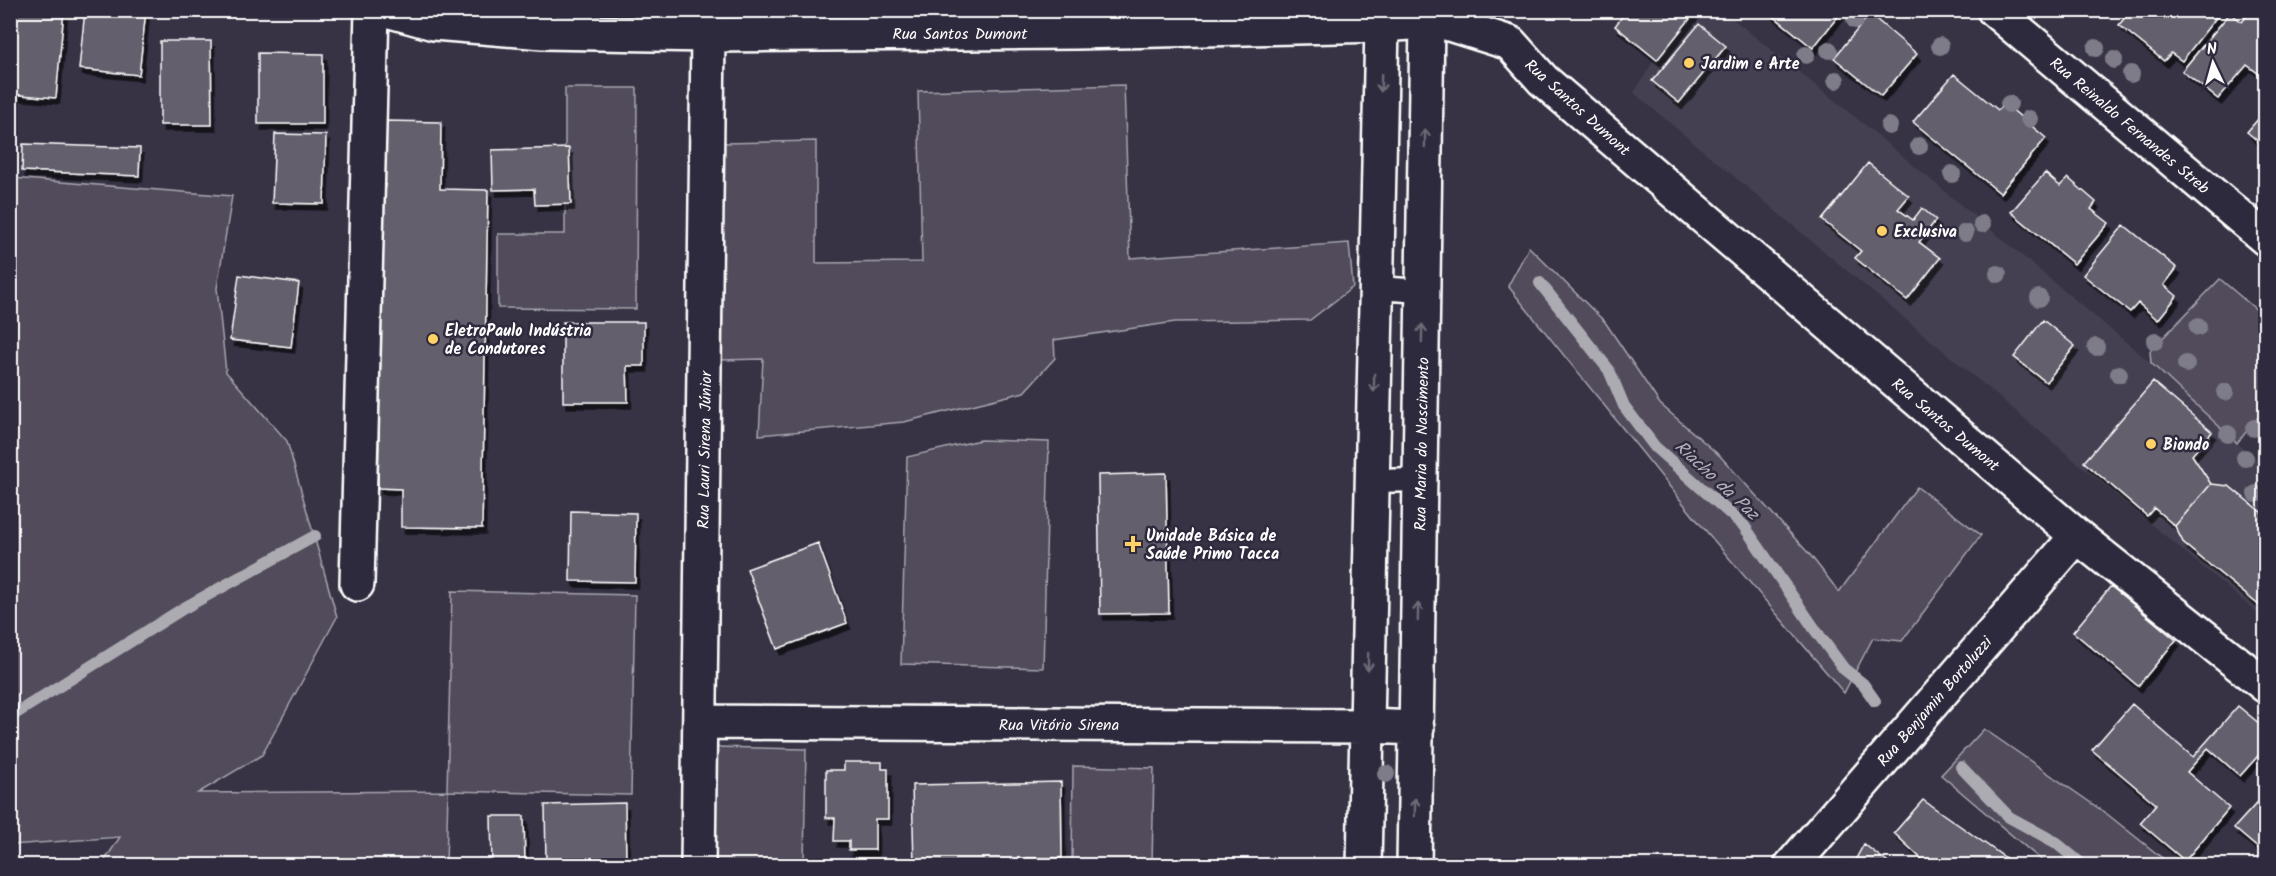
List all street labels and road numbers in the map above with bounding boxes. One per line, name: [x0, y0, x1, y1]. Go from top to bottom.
street label: Rua Santos Dumont: [893, 22, 1028, 47]
street label: Rua Reinaldo Fernandes Streb: [2043, 52, 2215, 201]
street label: Rua Santos Dumont: [1519, 54, 1636, 163]
street label: Rua Maria do Nascimento: [1408, 357, 1437, 531]
street label: Rua Lauri Sirena Júnior: [692, 369, 719, 529]
street label: Rua Santos Dumont: [1885, 372, 2005, 479]
street label: Rua Benjamin Bortoluzzi: [1871, 630, 2000, 773]
street label: Rua Vitório Sirena: [999, 713, 1119, 738]

